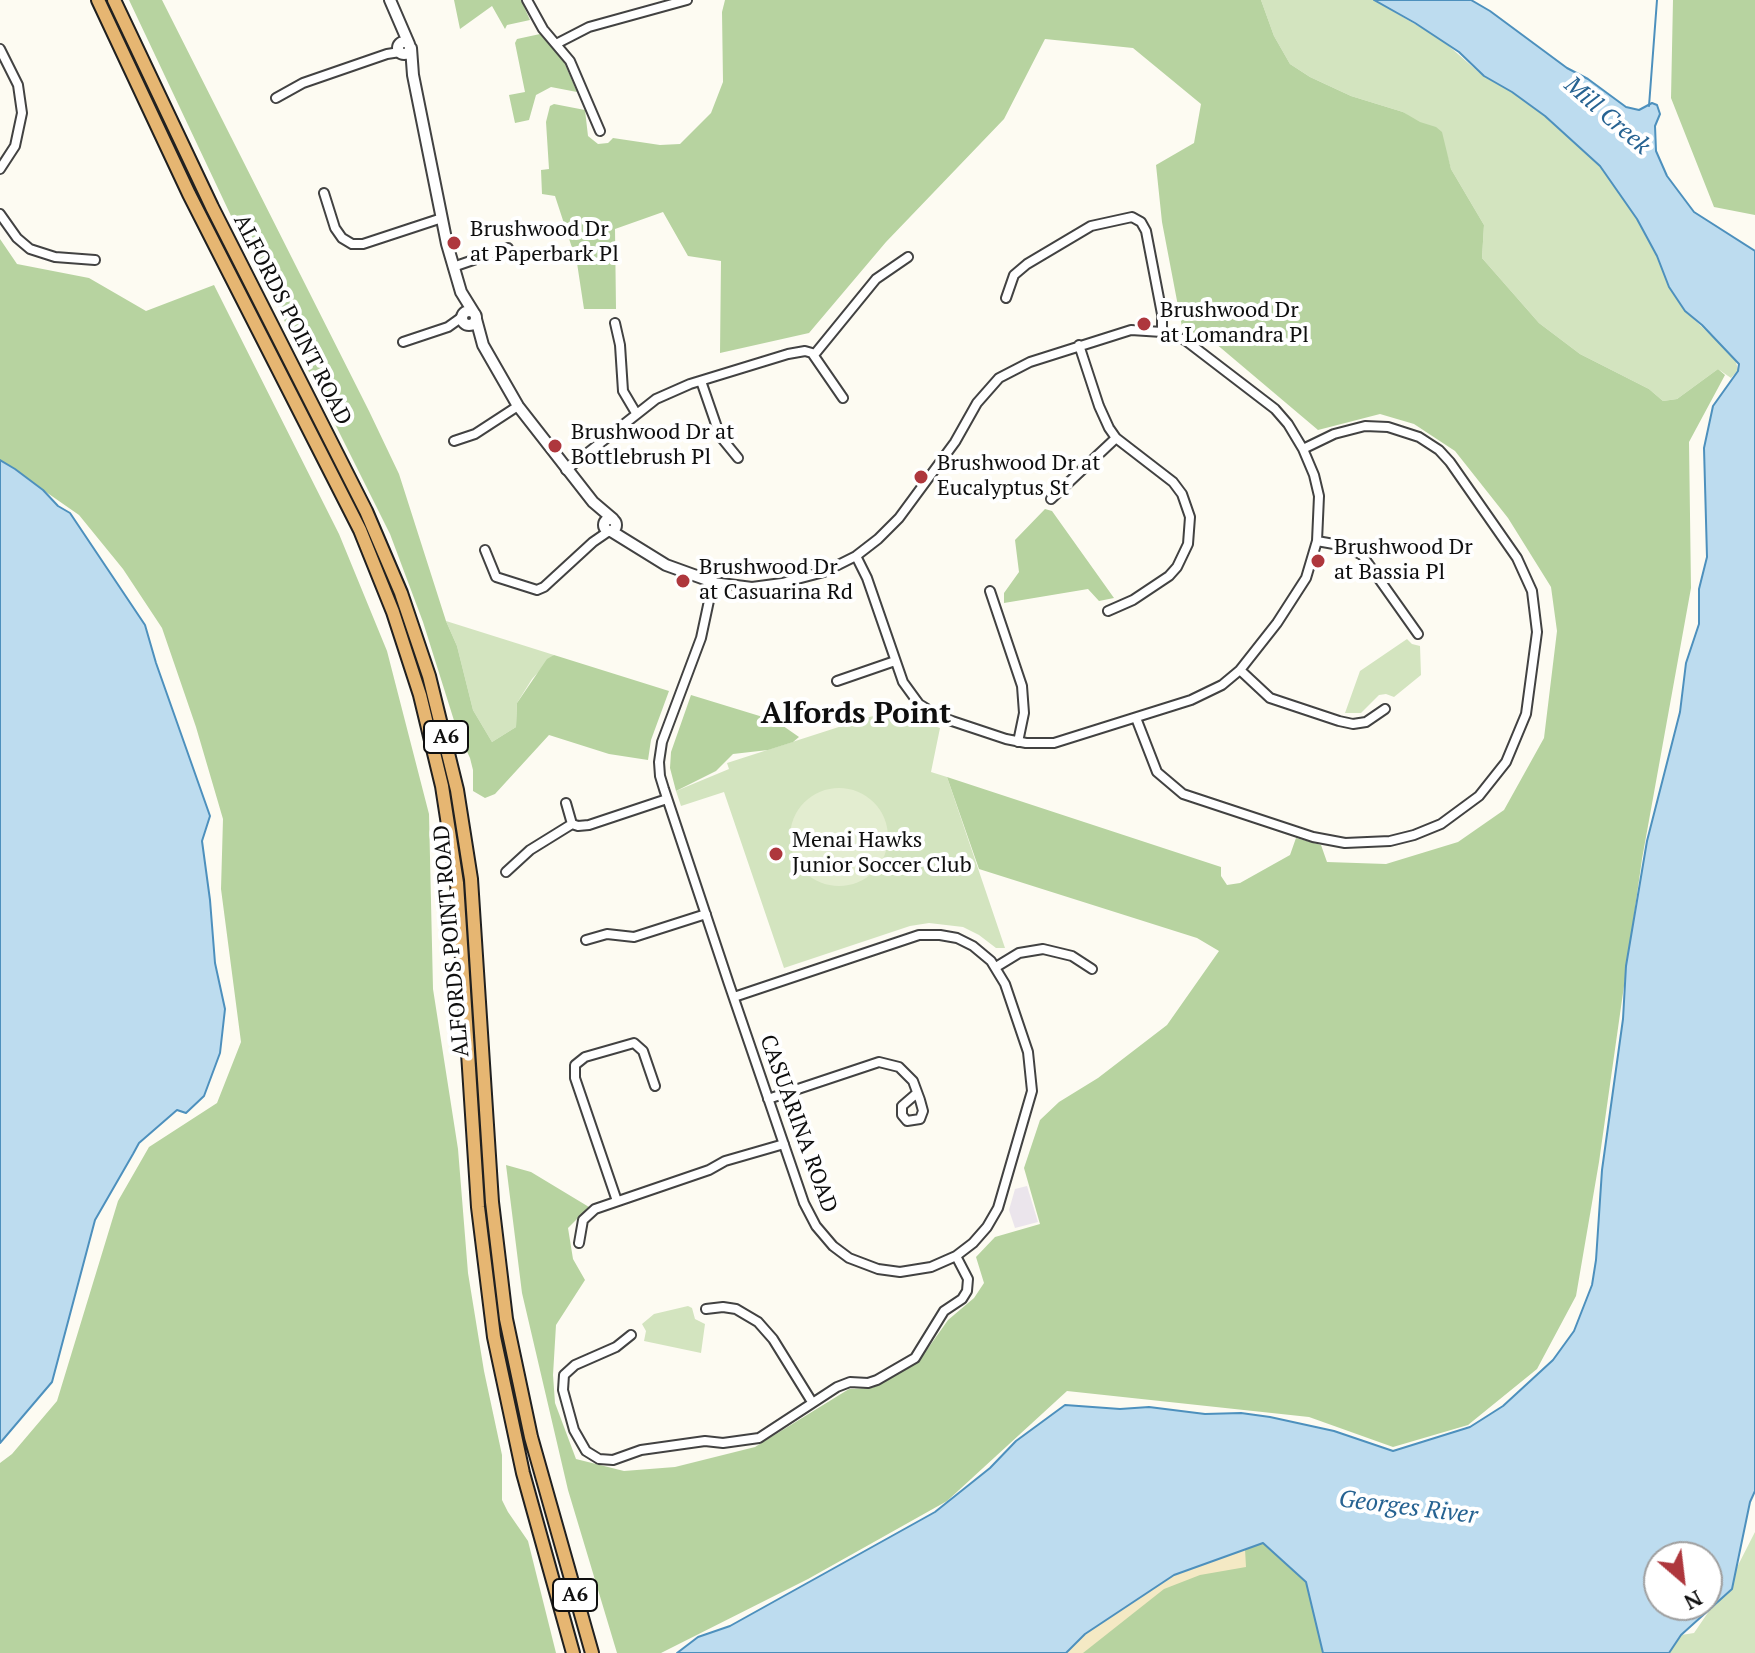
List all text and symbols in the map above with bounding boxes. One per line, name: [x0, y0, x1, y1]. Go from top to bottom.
water label: Mill Creek: [1558, 71, 1656, 161]
street label: ALFORDS POINT ROAD: [227, 210, 357, 430]
place label: Brushwood Dr at Paperbark Pl: [470, 217, 619, 268]
marker: Brushwood Dr at Paperbark Pl: [445, 234, 463, 252]
place label: Brushwood Dr at Lomandra Pl: [1160, 298, 1309, 350]
marker: Brushwood Dr at Lomandra Pl: [1135, 315, 1153, 333]
place label: Brushwood Dr at Bottlebrush Pl: [571, 420, 734, 472]
marker: Brushwood Dr at Bottlebrush Pl: [546, 437, 564, 455]
place label: Brushwood Dr at Eucalyptus St: [937, 451, 1100, 502]
marker: Brushwood Dr at Eucalyptus St: [912, 468, 930, 486]
place label: Brushwood Dr at Bassia Pl: [1334, 535, 1473, 586]
marker: Brushwood Dr at Bassia Pl: [1309, 552, 1327, 570]
place label: Brushwood Dr at Casuarina Rd: [699, 555, 853, 606]
marker: Brushwood Dr at Casuarina Rd: [674, 572, 692, 590]
district label: Alfords Point: [761, 696, 951, 732]
road number: A6: [424, 721, 468, 753]
street label: ALFORDS POINT ROAD: [429, 824, 475, 1058]
place label: Menai Hawks Junior Soccer Club: [792, 828, 972, 880]
marker: Menai Hawks Junior Soccer Club: [767, 845, 785, 863]
street label: CASUARINA ROAD: [754, 1031, 842, 1217]
water label: Georges River: [1337, 1485, 1479, 1531]
north arrow: [1643, 1541, 1723, 1621]
road number: A6: [553, 1579, 597, 1611]
text: N: [1679, 1584, 1708, 1618]

